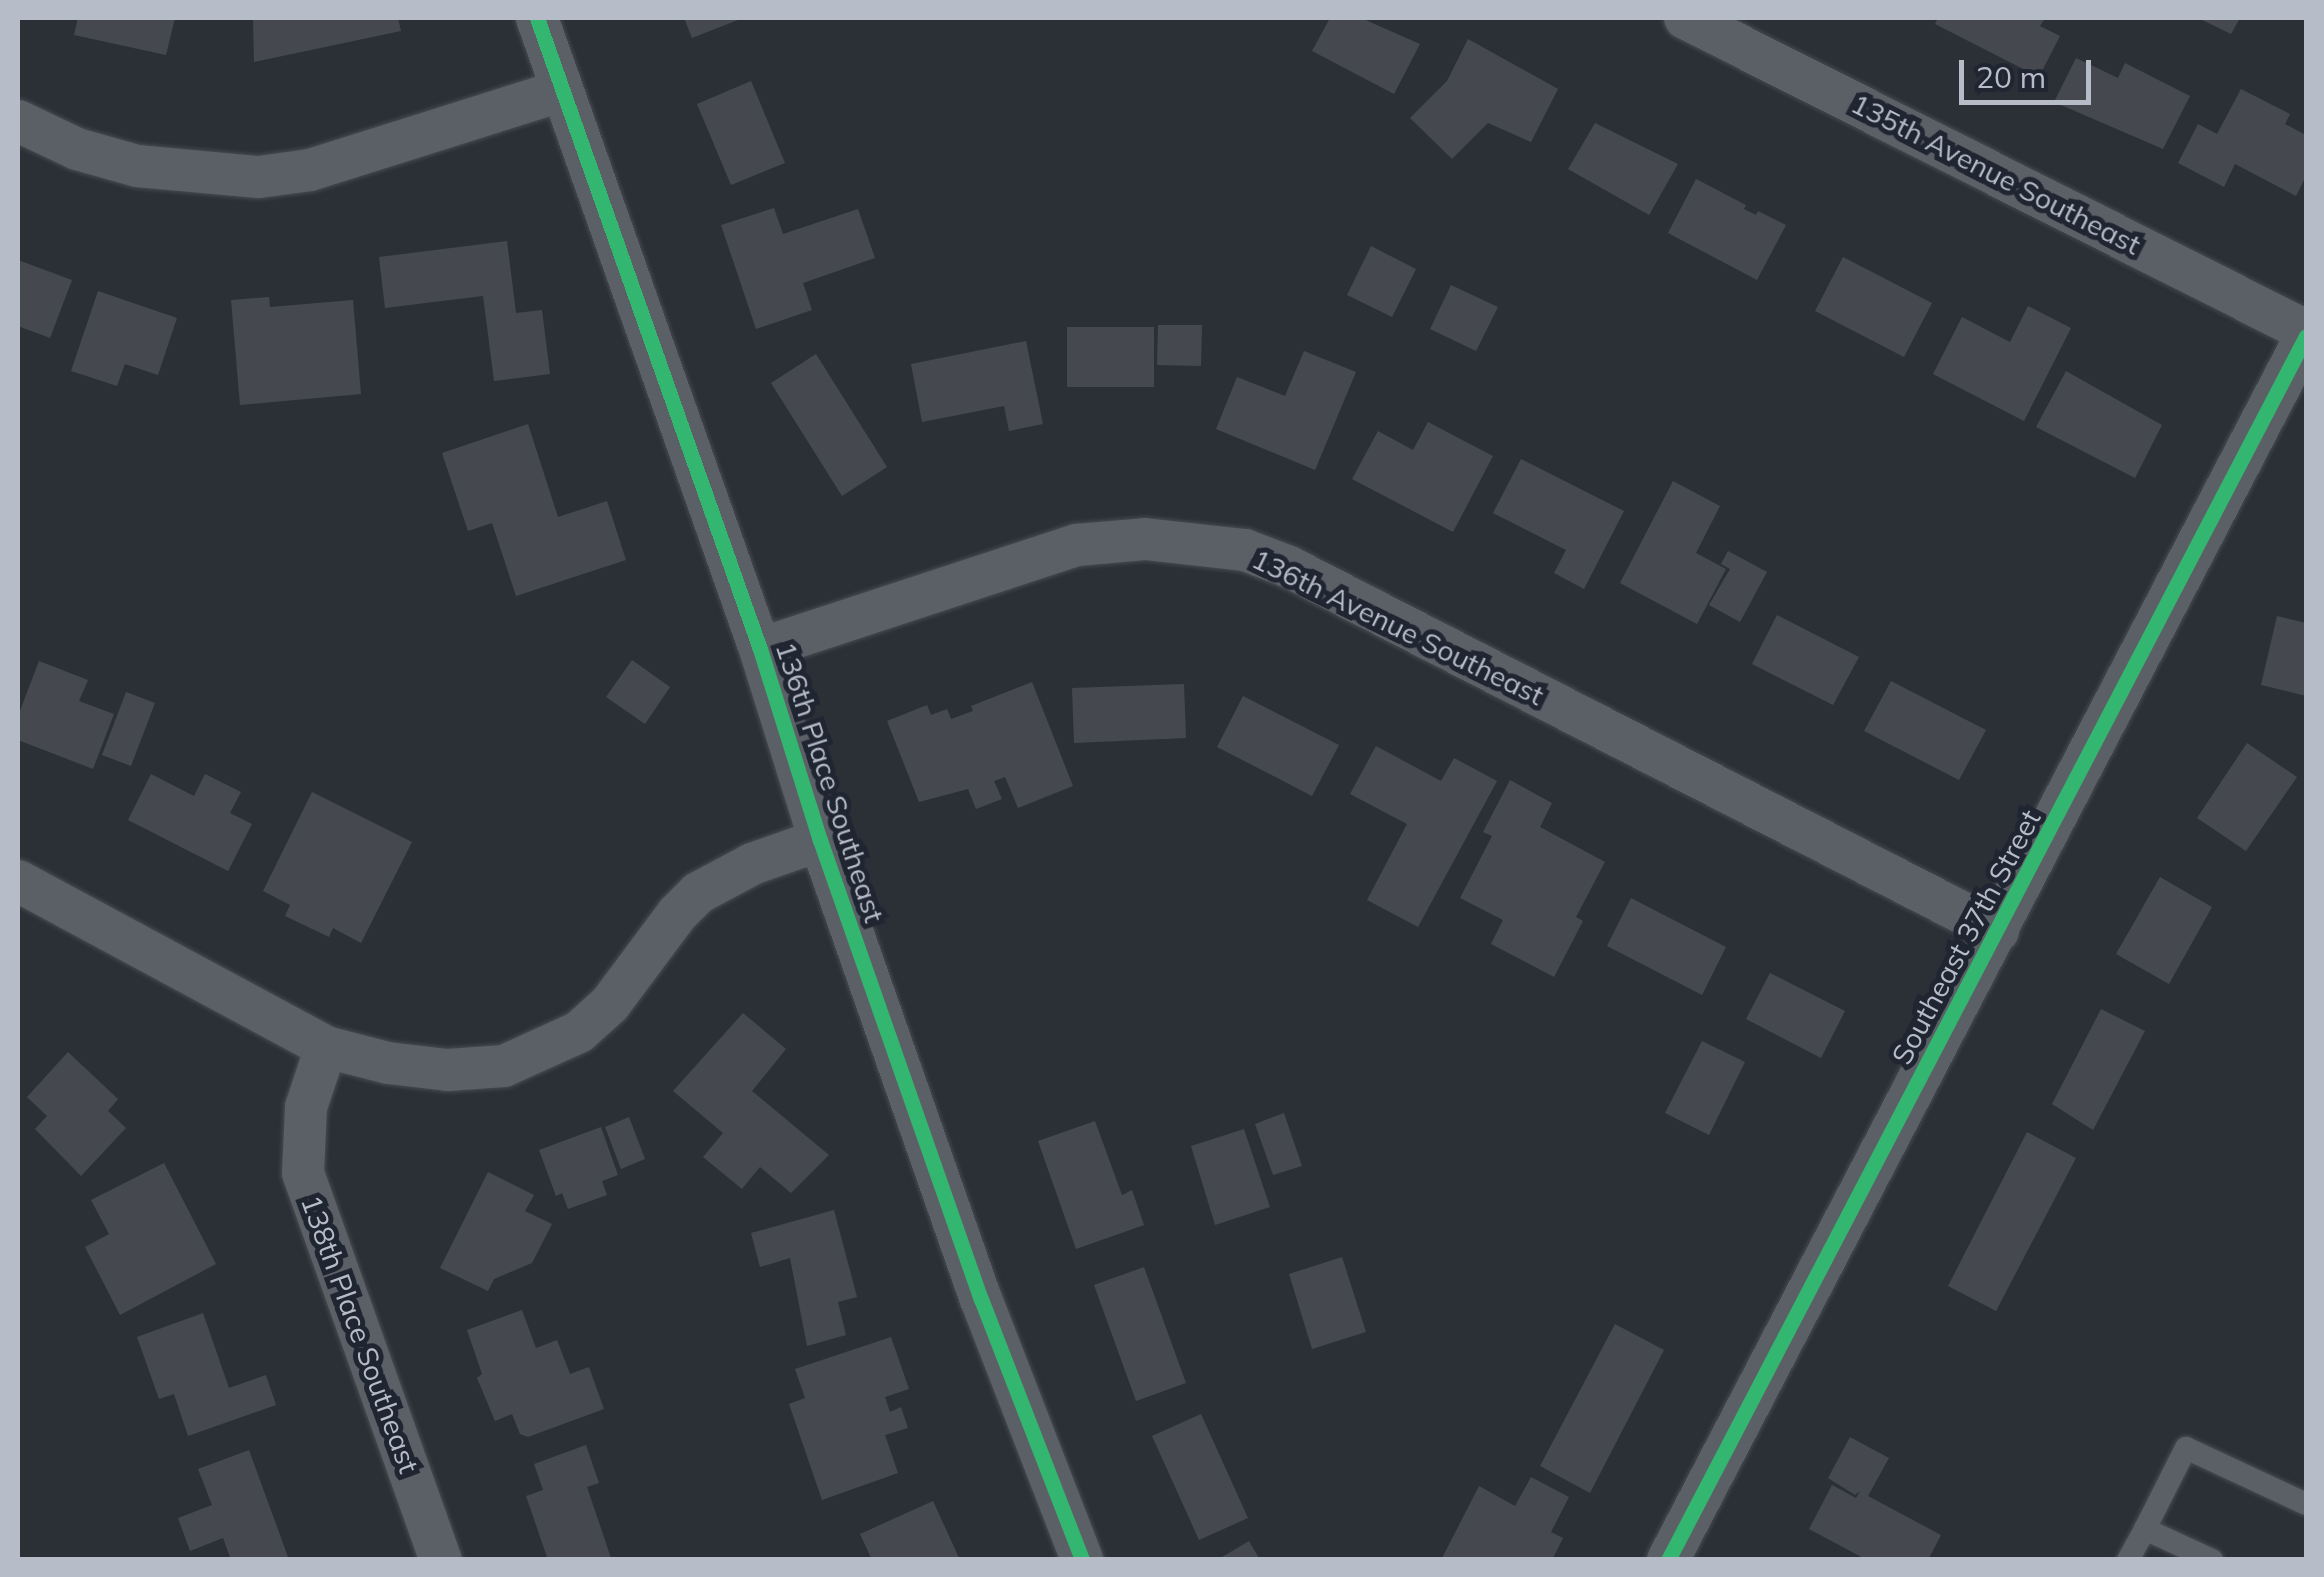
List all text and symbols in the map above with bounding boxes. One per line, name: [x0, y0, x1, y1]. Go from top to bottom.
scale bar: [1964, 40, 2096, 102]
text: 20 m: [1976, 58, 2046, 96]
street label: 135th Avenue Southeast: [1846, 86, 2146, 262]
street label: 136th Avenue Southeast: [1247, 542, 1549, 712]
street label: 136th Place Southeast: [769, 637, 891, 927]
street label: Southeast 37th Street: [1885, 804, 2047, 1070]
street label: 138th Place Southeast: [294, 1191, 426, 1477]

